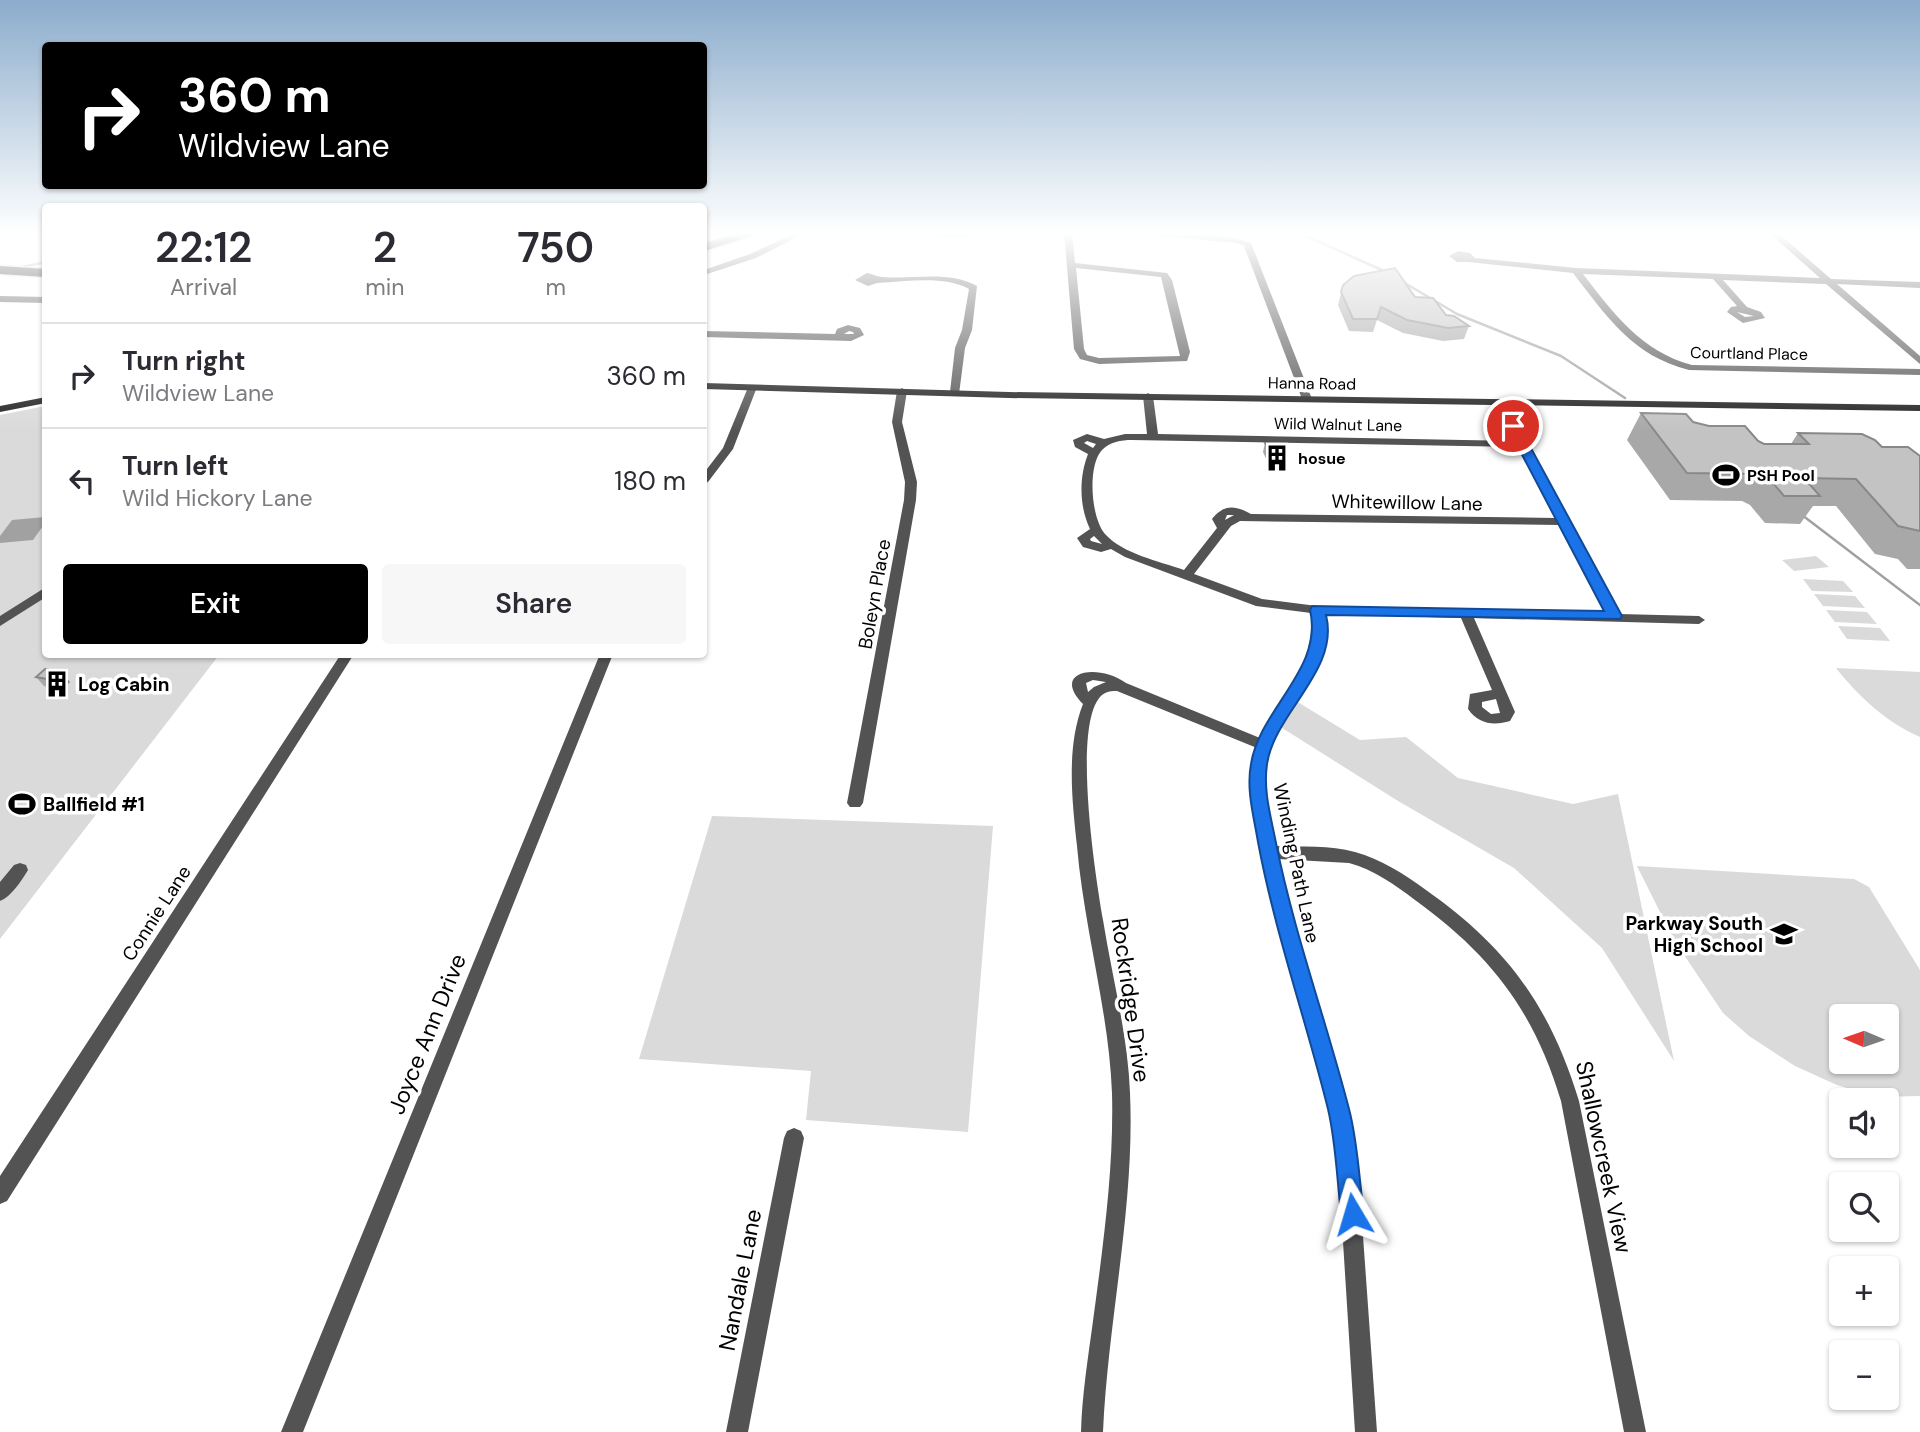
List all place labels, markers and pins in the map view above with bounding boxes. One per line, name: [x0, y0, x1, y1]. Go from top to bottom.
pin: [1483, 396, 1543, 456]
building icon: hosue: [1262, 443, 1292, 473]
place label: hosue: [1298, 448, 1346, 469]
sports icon: PSH Pool: [1711, 460, 1741, 490]
place label: PSH Pool: [1747, 465, 1815, 486]
building icon: Log Cabin: [42, 669, 72, 699]
place label: Log Cabin: [78, 672, 169, 697]
sports icon: Ballfield #1: [7, 789, 37, 819]
place label: Ballfield #1: [43, 792, 145, 817]
place label: Parkway South High School: [1626, 911, 1763, 958]
school or university icon: Parkway South High School: [1769, 919, 1799, 949]

